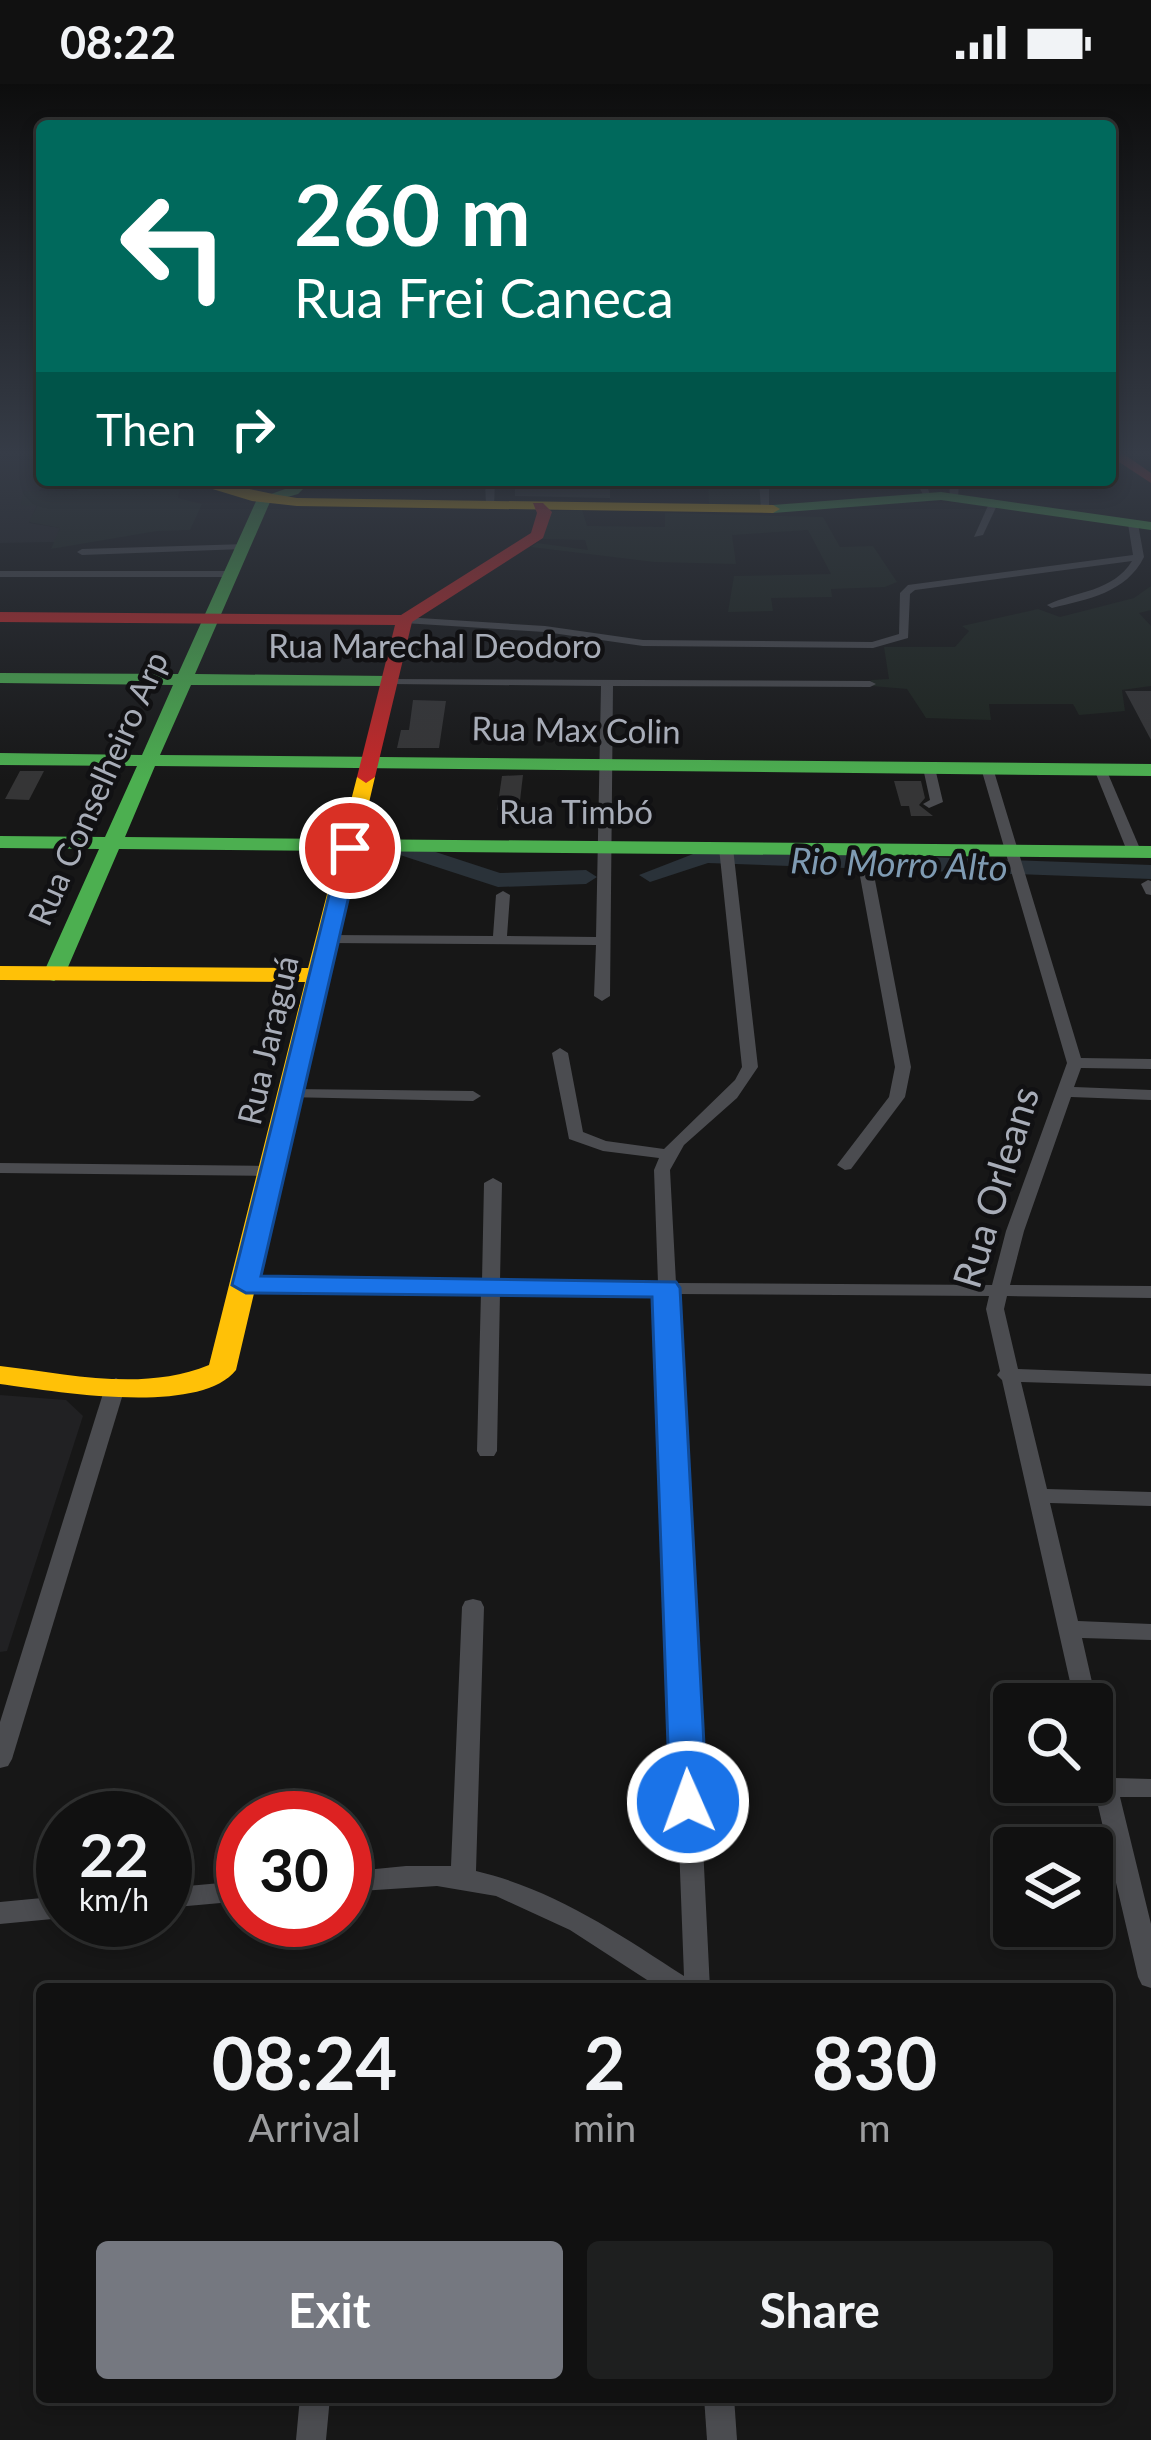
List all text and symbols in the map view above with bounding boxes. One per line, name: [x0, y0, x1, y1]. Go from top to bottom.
text: 08:22: [60, 15, 176, 69]
text: 260 m: [294, 163, 531, 264]
icon: left: [96, 168, 252, 324]
text: Rua Frei Caneca: [294, 265, 674, 330]
icon: right: [220, 396, 286, 462]
text: Then: [96, 402, 196, 456]
street label: Rua Marechal Deodoro: [268, 625, 602, 665]
street label: Rua Conselheiro Arp: [19, 645, 175, 931]
street label: Rua Max Colin: [471, 707, 681, 751]
street label: Rua Timbó: [499, 791, 653, 831]
pin: [299, 797, 401, 899]
icon: arrive: [317, 815, 383, 881]
water label: Rio Morro Alto: [790, 837, 1008, 889]
street label: Rua Jaraguá: [228, 952, 306, 1128]
street label: Rua Orleans: [943, 1081, 1047, 1293]
map controls: [993, 1683, 1113, 1947]
button: search: [993, 1683, 1113, 1803]
position arrow: [625, 1739, 751, 1865]
speed limit sign: 30: [216, 1791, 372, 1947]
text: 22: [79, 1818, 149, 1890]
button: layers: [993, 1827, 1113, 1947]
text: km/h: [79, 1881, 149, 1917]
text: 08:24: [212, 2019, 397, 2105]
text: 2: [584, 2019, 626, 2105]
text: 830: [812, 2019, 937, 2105]
text: Arrival: [248, 2104, 361, 2150]
text: min: [573, 2104, 636, 2150]
text: m: [859, 2104, 891, 2150]
button: Exit: [96, 2241, 563, 2379]
button: Share: [587, 2241, 1053, 2379]

